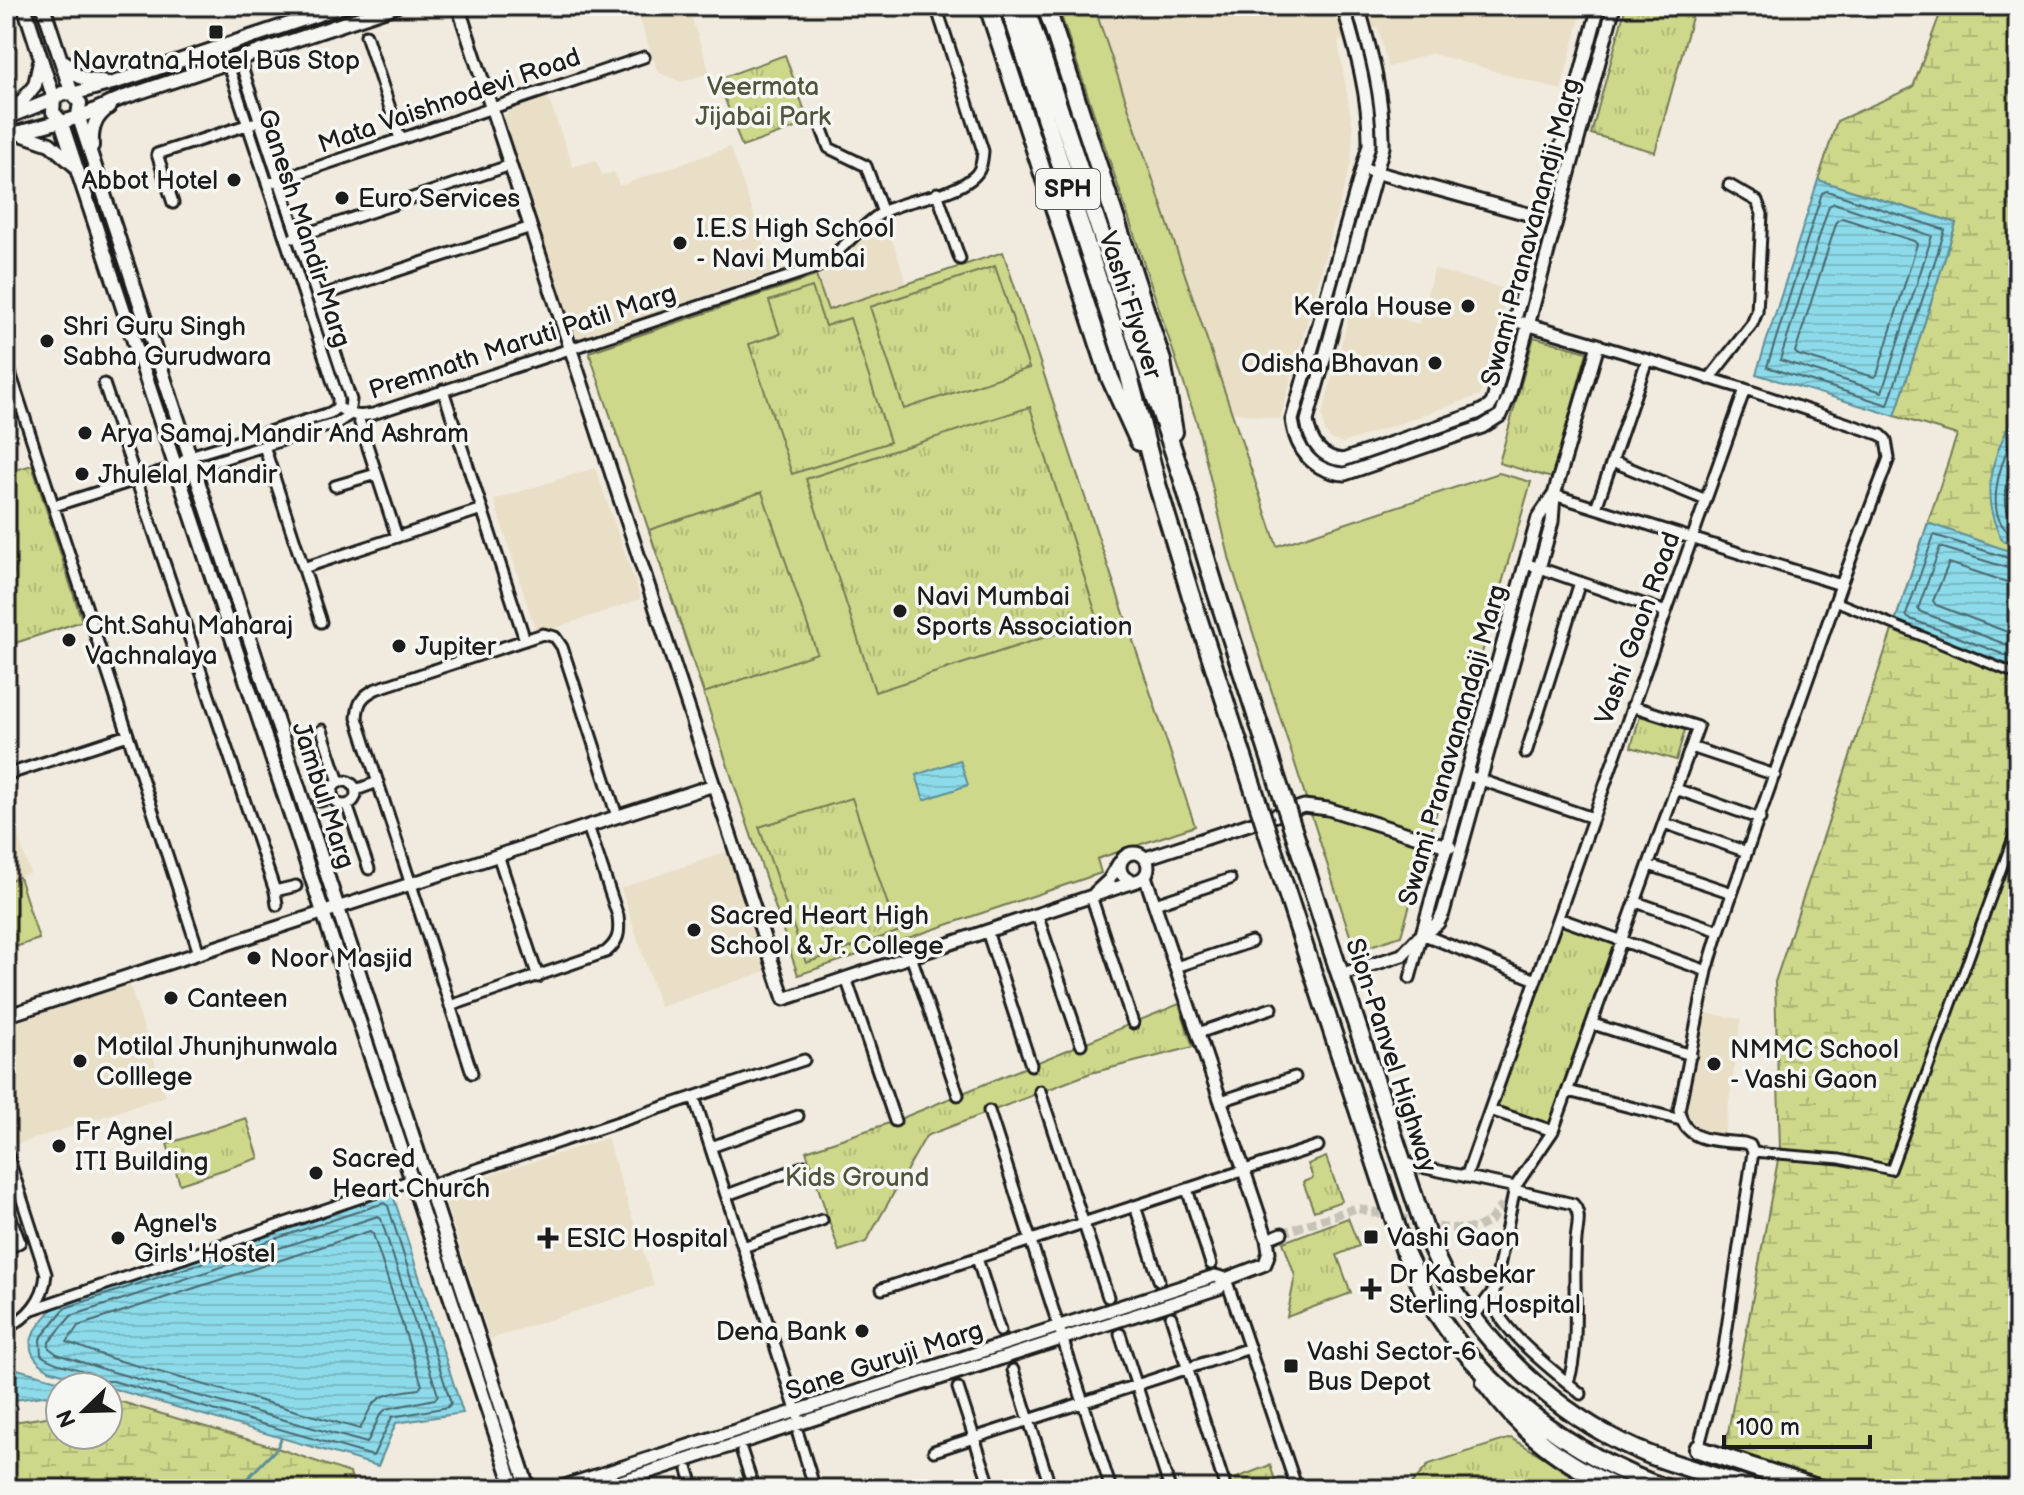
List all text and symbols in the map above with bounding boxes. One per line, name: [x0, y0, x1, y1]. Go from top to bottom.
marker: Navratna Hotel Bus Stop: [207, 23, 225, 41]
street label: Mata Vaishnodevi Road: [314, 42, 585, 161]
place label: Navratna Hotel Bus Stop: [72, 46, 360, 77]
park label: Veermata Jijabai Park: [695, 72, 831, 133]
street label: Swami Pranavanandji Marg: [1475, 75, 1588, 390]
street label: Ganesh Mandir Marg: [250, 105, 357, 352]
place label: Abbot Hotel: [81, 166, 218, 197]
road number: SPH: [1036, 169, 1100, 209]
marker: Abbot Hotel: [225, 171, 243, 189]
place label: Euro Services: [358, 184, 520, 215]
marker: Euro Services: [333, 189, 351, 207]
place label: I.E.S High School - Navi Mumbai: [696, 214, 894, 275]
street label: Vashi Flyover: [1091, 228, 1168, 384]
marker: I.E.S High School - Navi Mumbai: [671, 234, 689, 252]
street label: Premnath Maruti Patil Marg: [365, 278, 680, 407]
place label: Kerala House: [1293, 292, 1452, 323]
marker: Kerala House: [1459, 297, 1477, 315]
place label: Shri Guru Singh Sabha Gurudwara: [63, 312, 272, 373]
marker: Shri Guru Singh Sabha Gurudwara: [38, 332, 56, 350]
place label: Odisha Bhavan: [1241, 349, 1419, 380]
marker: Odisha Bhavan: [1426, 354, 1444, 372]
place label: Arya Samaj Mandir And Ashram: [101, 419, 469, 450]
marker: Arya Samaj Mandir And Ashram: [76, 424, 94, 442]
place label: Jhulelal Mandir: [98, 460, 278, 491]
marker: Jhulelal Mandir: [73, 465, 91, 483]
street label: Vashi Gaon Road: [1589, 528, 1688, 729]
street label: Swami Pranavanandaji Marg: [1393, 581, 1514, 910]
place label: Navi Mumbai Sports Association: [916, 582, 1132, 643]
marker: Navi Mumbai Sports Association: [891, 602, 909, 620]
place label: Cht.Sahu Maharaj Vachnalaya: [85, 611, 293, 672]
marker: Cht.Sahu Maharaj Vachnalaya: [60, 631, 78, 649]
place label: Jupiter: [415, 632, 497, 663]
marker: Jupiter: [390, 637, 408, 655]
street label: Jambul Marg: [284, 718, 361, 873]
place label: Sacred Heart High School & Jr. College: [710, 901, 944, 962]
marker: Sacred Heart High School & Jr. College: [685, 921, 703, 939]
street label: Sion-Panvel Highway: [1338, 935, 1443, 1176]
place label: Noor Masjid: [270, 944, 413, 975]
marker: Noor Masjid: [245, 949, 263, 967]
place label: Canteen: [187, 984, 288, 1015]
marker: Canteen: [162, 989, 180, 1007]
place label: Motilal Jhunjhunwala Colllege: [96, 1032, 338, 1093]
place label: NMMC School - Vashi Gaon: [1730, 1035, 1899, 1096]
marker: Motilal Jhunjhunwala Colllege: [71, 1052, 89, 1070]
marker: NMMC School - Vashi Gaon: [1705, 1055, 1723, 1073]
place label: Fr Agnel ITI Building: [75, 1117, 208, 1178]
marker: Fr Agnel ITI Building: [50, 1137, 68, 1155]
place label: Sacred Heart Church: [332, 1144, 490, 1205]
park label: Kids Ground: [785, 1163, 929, 1194]
marker: Sacred Heart Church: [307, 1164, 325, 1182]
place label: Agnel's Girls' Hostel: [134, 1209, 276, 1270]
place label: Vashi Gaon: [1387, 1223, 1520, 1254]
place label: ESIC Hospital: [566, 1224, 728, 1255]
marker: ESIC Hospital: [537, 1227, 559, 1249]
marker: Vashi Gaon: [1362, 1228, 1380, 1246]
marker: Agnel's Girls' Hostel: [109, 1229, 127, 1247]
place label: Dr Kasbekar Sterling Hospital: [1389, 1260, 1581, 1321]
marker: Dr Kasbekar Sterling Hospital: [1360, 1278, 1382, 1300]
street label: Sane Guruji Marg: [782, 1315, 987, 1408]
place label: Dena Bank: [716, 1317, 846, 1348]
marker: Dena Bank: [853, 1322, 871, 1340]
place label: Vashi Sector-6 Bus Depot: [1307, 1337, 1477, 1398]
marker: Vashi Sector-6 Bus Depot: [1282, 1357, 1300, 1375]
north arrow: [44, 1371, 124, 1451]
scale bar: [1724, 1399, 1870, 1449]
text: N: [51, 1405, 83, 1431]
text: 100 m: [1736, 1413, 1800, 1442]

